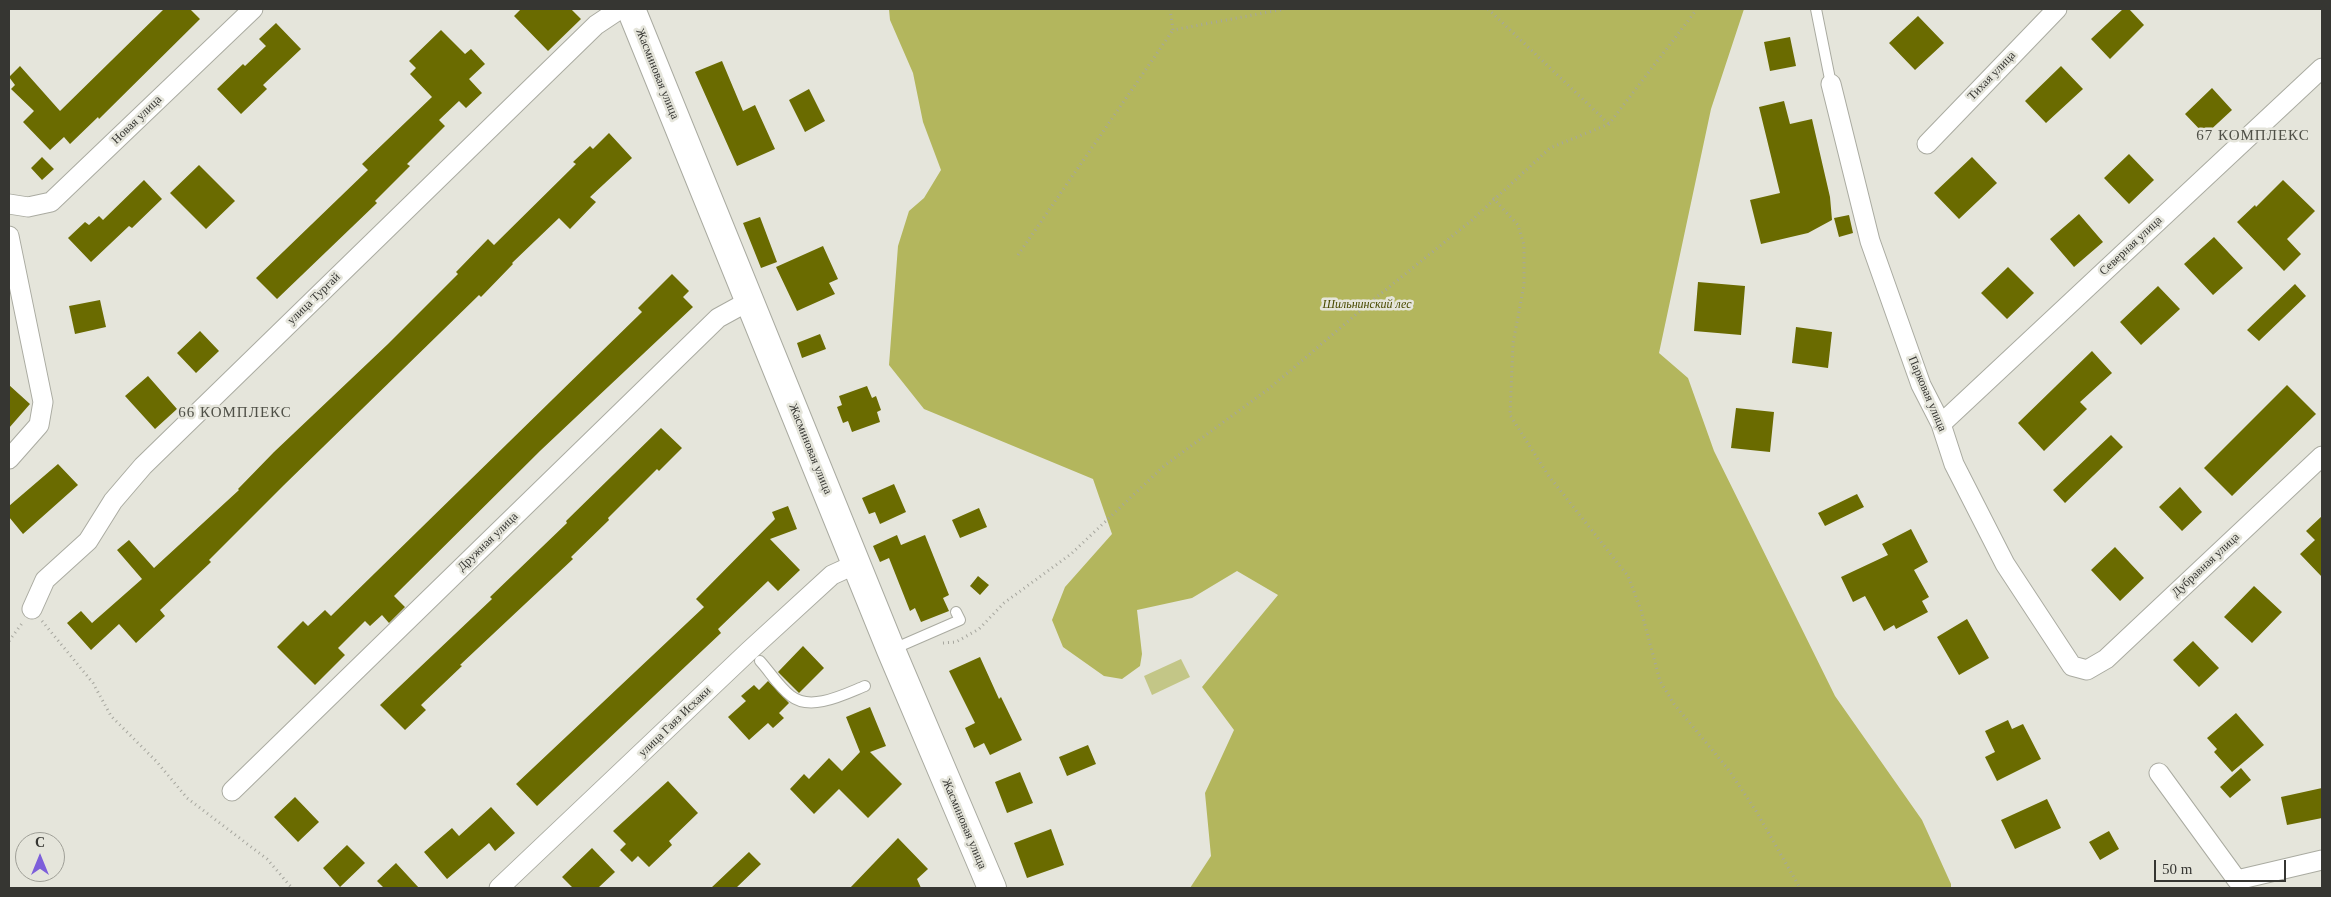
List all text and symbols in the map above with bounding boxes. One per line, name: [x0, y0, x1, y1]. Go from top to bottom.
street label: Жасминовая улица: [632, 27, 682, 121]
street label: Тихая улица: [1965, 48, 2019, 104]
street label: Новая улица: [109, 93, 165, 147]
district label: 67 КОМПЛЕКС: [2195, 127, 2311, 145]
street label: Северная улица: [2097, 213, 2165, 279]
street label: улица Тургай: [285, 270, 343, 328]
park label: Шильнинский лес: [1322, 298, 1412, 312]
street label: Парковая улица: [1905, 354, 1949, 434]
street label: Жасминовая улица: [785, 402, 835, 496]
district label: 66 КОМПЛЕКС: [177, 404, 293, 422]
street label: Дружная улица: [455, 510, 521, 574]
street label: Дубравная улица: [2169, 530, 2243, 600]
street label: улица Гаяз Исхаки: [636, 684, 714, 760]
street label: Жасминовая улица: [939, 777, 989, 871]
north arrow: [15, 832, 65, 882]
text: С: [35, 835, 45, 850]
scale bar: [2156, 850, 2288, 882]
text: 50 m: [2162, 861, 2192, 877]

